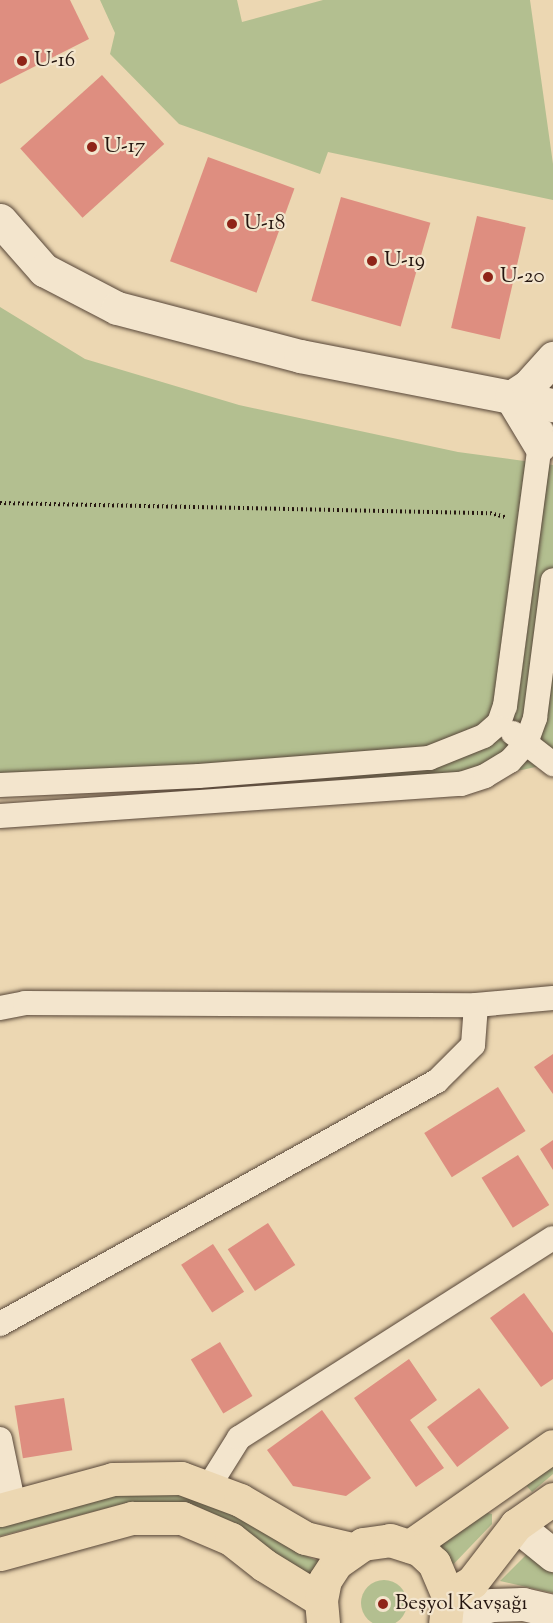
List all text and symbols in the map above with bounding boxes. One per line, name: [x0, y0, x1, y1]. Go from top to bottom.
place label: U-16: [34, 48, 75, 74]
marker: U-16: [15, 54, 29, 68]
place label: U-17: [104, 134, 145, 160]
marker: U-17: [85, 140, 99, 154]
place label: U-18: [244, 211, 285, 237]
marker: U-18: [225, 217, 239, 231]
place label: U-19: [384, 248, 425, 274]
marker: U-19: [365, 254, 379, 268]
place label: U-20: [500, 264, 545, 290]
marker: U-20: [481, 270, 495, 284]
place label: Beşyol Kavşağı: [395, 1591, 527, 1617]
marker: Beşyol Kavşağı: [376, 1597, 390, 1611]

